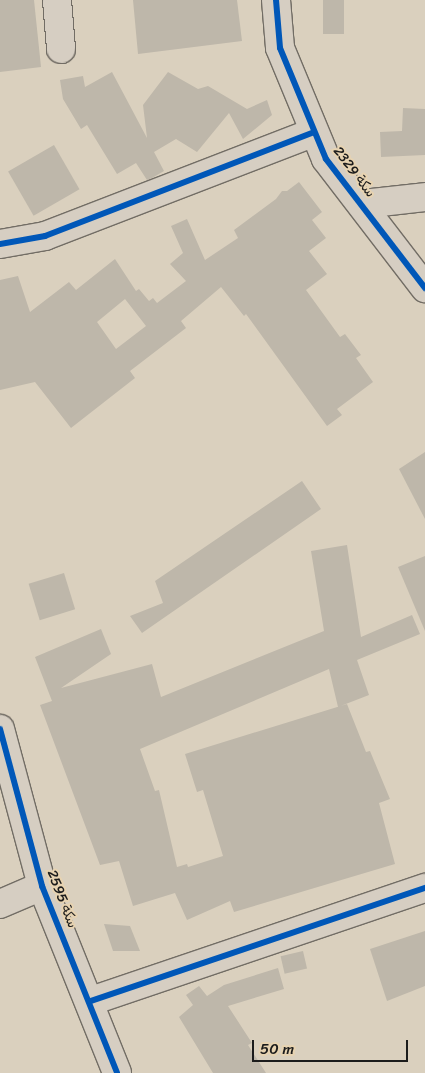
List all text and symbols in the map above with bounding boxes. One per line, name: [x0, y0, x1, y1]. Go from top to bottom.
street label: سكة 2329: [329, 143, 379, 201]
street label: سكة 2595: [43, 868, 81, 930]
scale bar: [255, 1030, 411, 1062]
text: 50 m: [260, 1036, 294, 1062]

